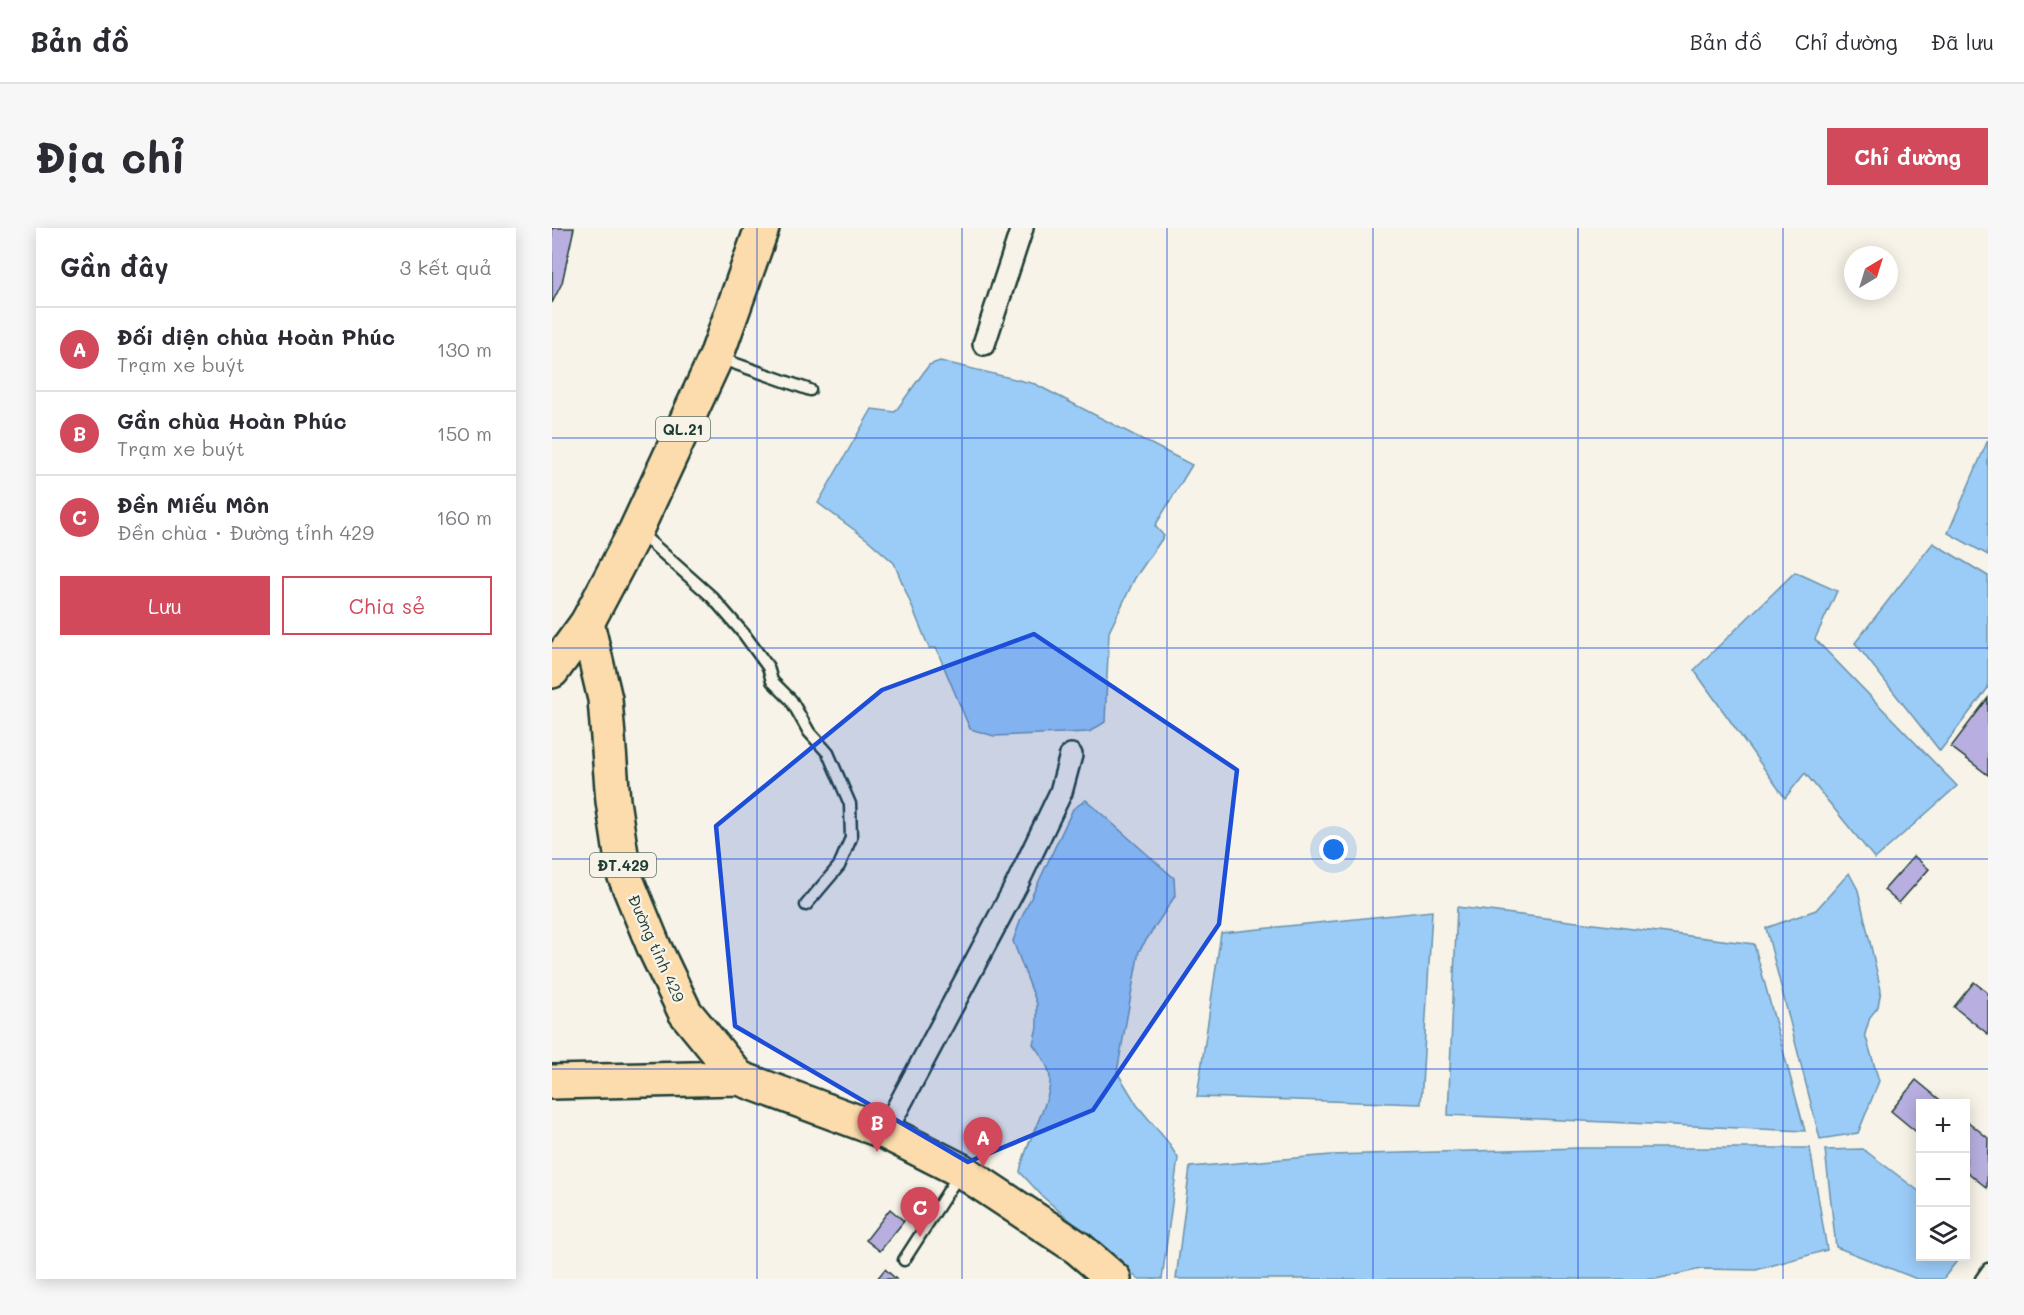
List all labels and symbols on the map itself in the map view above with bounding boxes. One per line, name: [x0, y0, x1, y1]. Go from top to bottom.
north arrow: [1844, 246, 1898, 300]
road number: QL.21: [656, 417, 710, 441]
your location: [1319, 835, 1348, 864]
road number: ĐT.429: [590, 853, 656, 877]
street label: Đường tỉnh 429: [624, 891, 690, 1005]
pin: B: [858, 1102, 896, 1152]
pin: A: [964, 1118, 1002, 1167]
pin: C: [900, 1188, 940, 1237]

